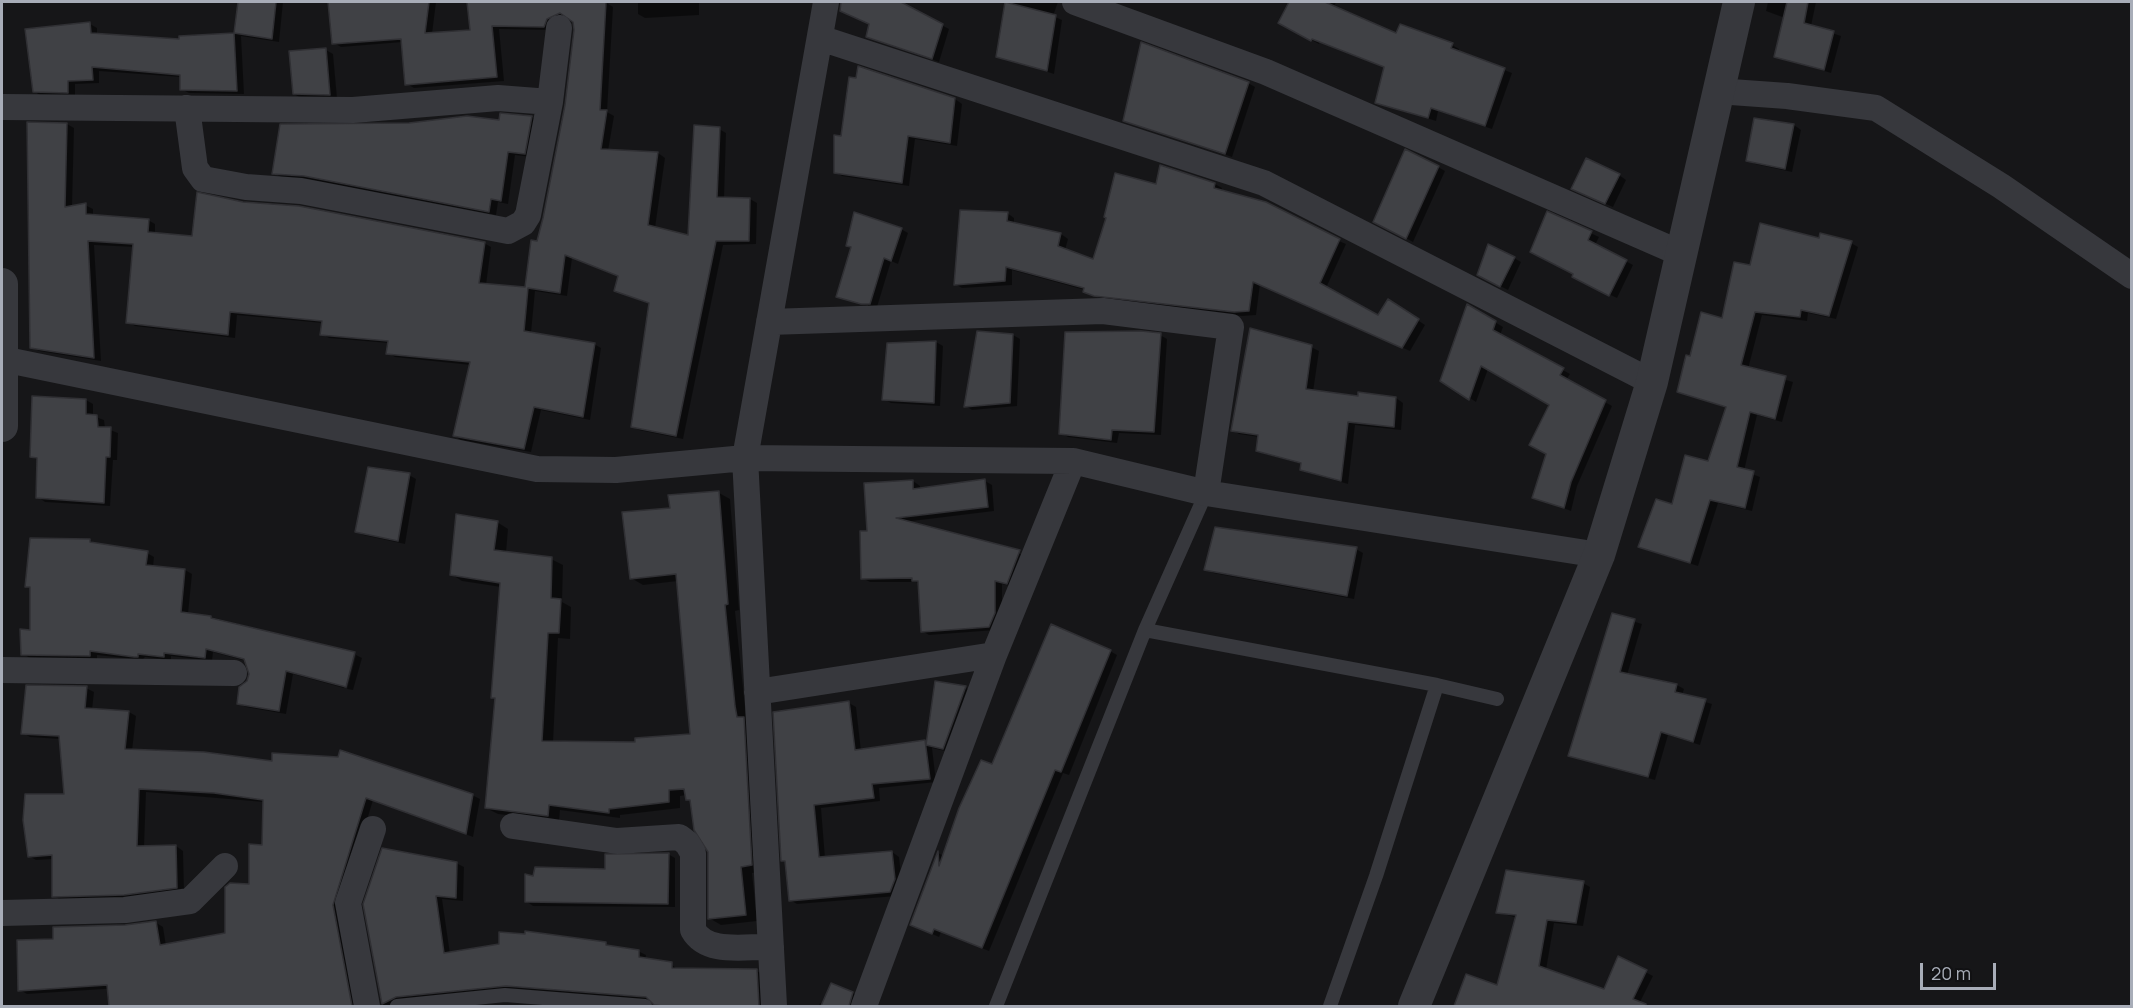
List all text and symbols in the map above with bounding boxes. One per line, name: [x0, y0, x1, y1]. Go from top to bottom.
scale bar: [1923, 951, 2000, 989]
text: 20 m: [1931, 961, 1971, 985]

